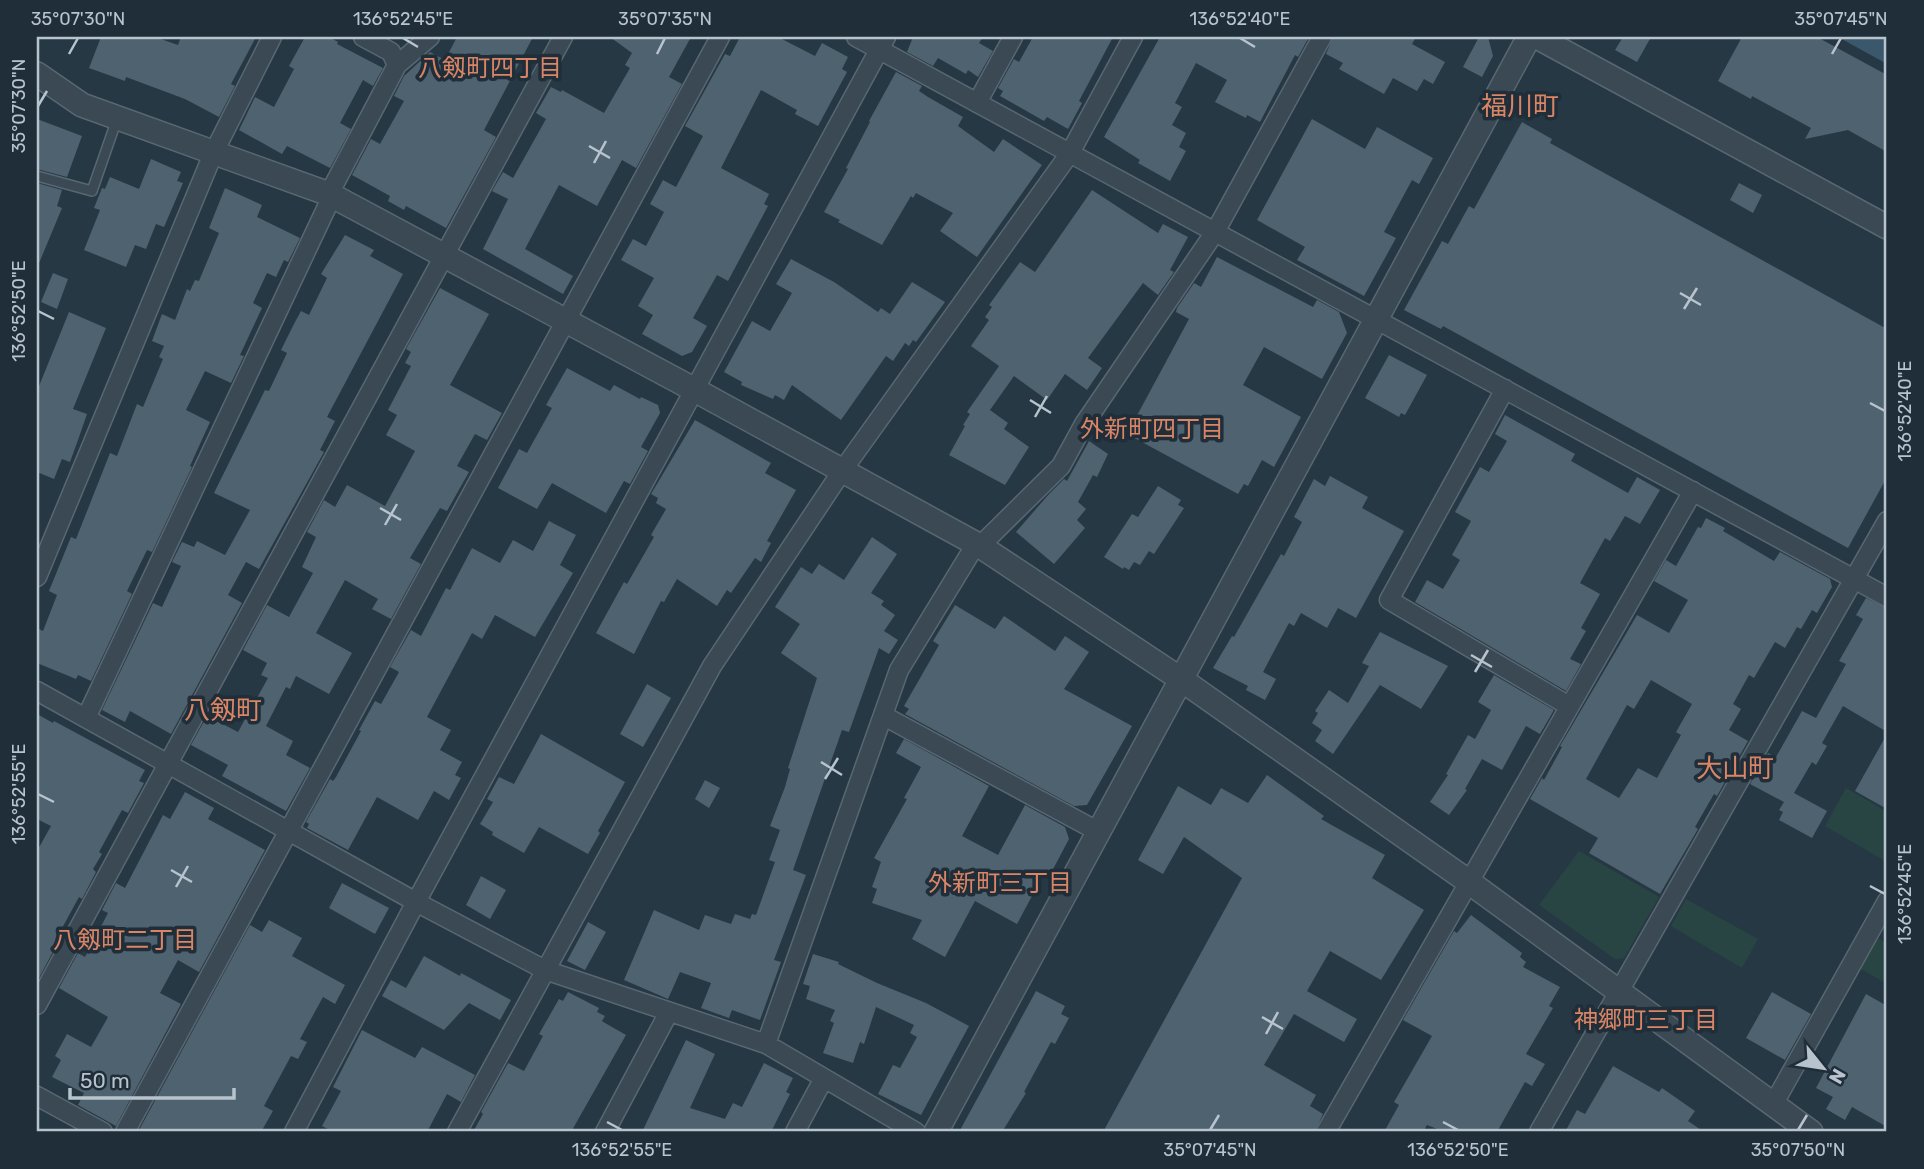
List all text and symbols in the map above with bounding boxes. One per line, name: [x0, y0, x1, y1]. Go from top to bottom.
text: 35°07'30"N: [31, 8, 125, 30]
text: 136°52'45"E: [353, 8, 453, 30]
text: 35°07'35"N: [618, 8, 712, 30]
text: 136°52'40"E: [1190, 8, 1290, 30]
text: 35°07'45"N: [1794, 8, 1888, 30]
district label: 八剱町四丁目: [418, 54, 562, 82]
text: 35°07'30"N: [8, 59, 30, 153]
district label: 福川町: [1481, 91, 1559, 122]
text: 136°52'50"E: [8, 260, 30, 362]
text: 136°52'40"E: [1894, 361, 1916, 461]
district label: 外新町四丁目: [1080, 415, 1224, 443]
district label: 八剱町: [184, 695, 262, 726]
text: 136°52'55"E: [8, 744, 30, 844]
district label: 大山町: [1696, 753, 1774, 784]
text: 136°52'45"E: [1894, 844, 1916, 944]
district label: 外新町三丁目: [928, 869, 1072, 897]
district label: 八剱町二丁目: [53, 926, 197, 954]
district label: 神郷町三丁目: [1574, 1006, 1718, 1034]
north arrow: [1787, 1032, 1857, 1102]
scale bar: [70, 1057, 234, 1101]
text: N: [1824, 1065, 1851, 1088]
text: 50 m: [80, 1068, 130, 1093]
text: 136°52'55"E: [572, 1139, 672, 1161]
text: 35°07'45"N: [1163, 1139, 1257, 1161]
text: 136°52'50"E: [1407, 1139, 1509, 1161]
text: 35°07'50"N: [1751, 1139, 1845, 1161]

